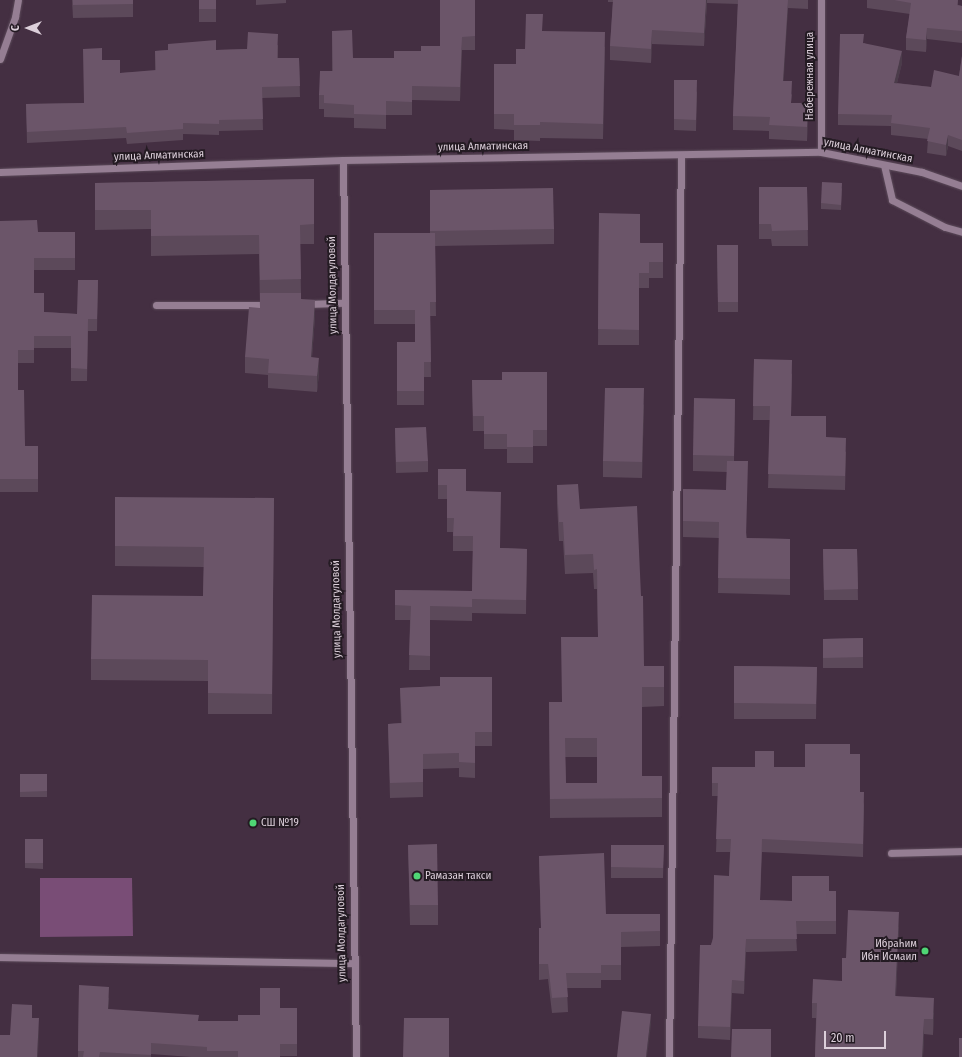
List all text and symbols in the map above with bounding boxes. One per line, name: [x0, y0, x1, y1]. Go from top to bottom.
north arrow: [8, 8, 48, 48]
text: С: [9, 25, 22, 31]
street label: Набережная улица: [803, 32, 817, 120]
street label: улица Алматинская: [822, 136, 914, 166]
street label: улица Алматинская: [438, 140, 528, 154]
street label: улица Алматинская: [114, 148, 204, 164]
street label: улица Молдагуловой: [326, 236, 340, 334]
street label: улица Молдагуловой: [330, 560, 344, 658]
place label: СШ №19: [261, 816, 299, 830]
marker: СШ №19: [248, 818, 258, 828]
place label: Рамазан такси: [425, 869, 491, 883]
marker: Рамазан такси: [412, 871, 422, 881]
street label: улица Молдагуловой: [335, 884, 349, 982]
place label: Ибраһим Ибн Исмаил: [861, 938, 917, 964]
marker: Ибраһим Ибн Исмаил: [920, 946, 930, 956]
scale bar: [826, 1023, 888, 1049]
text: 20 m: [831, 1031, 855, 1045]

